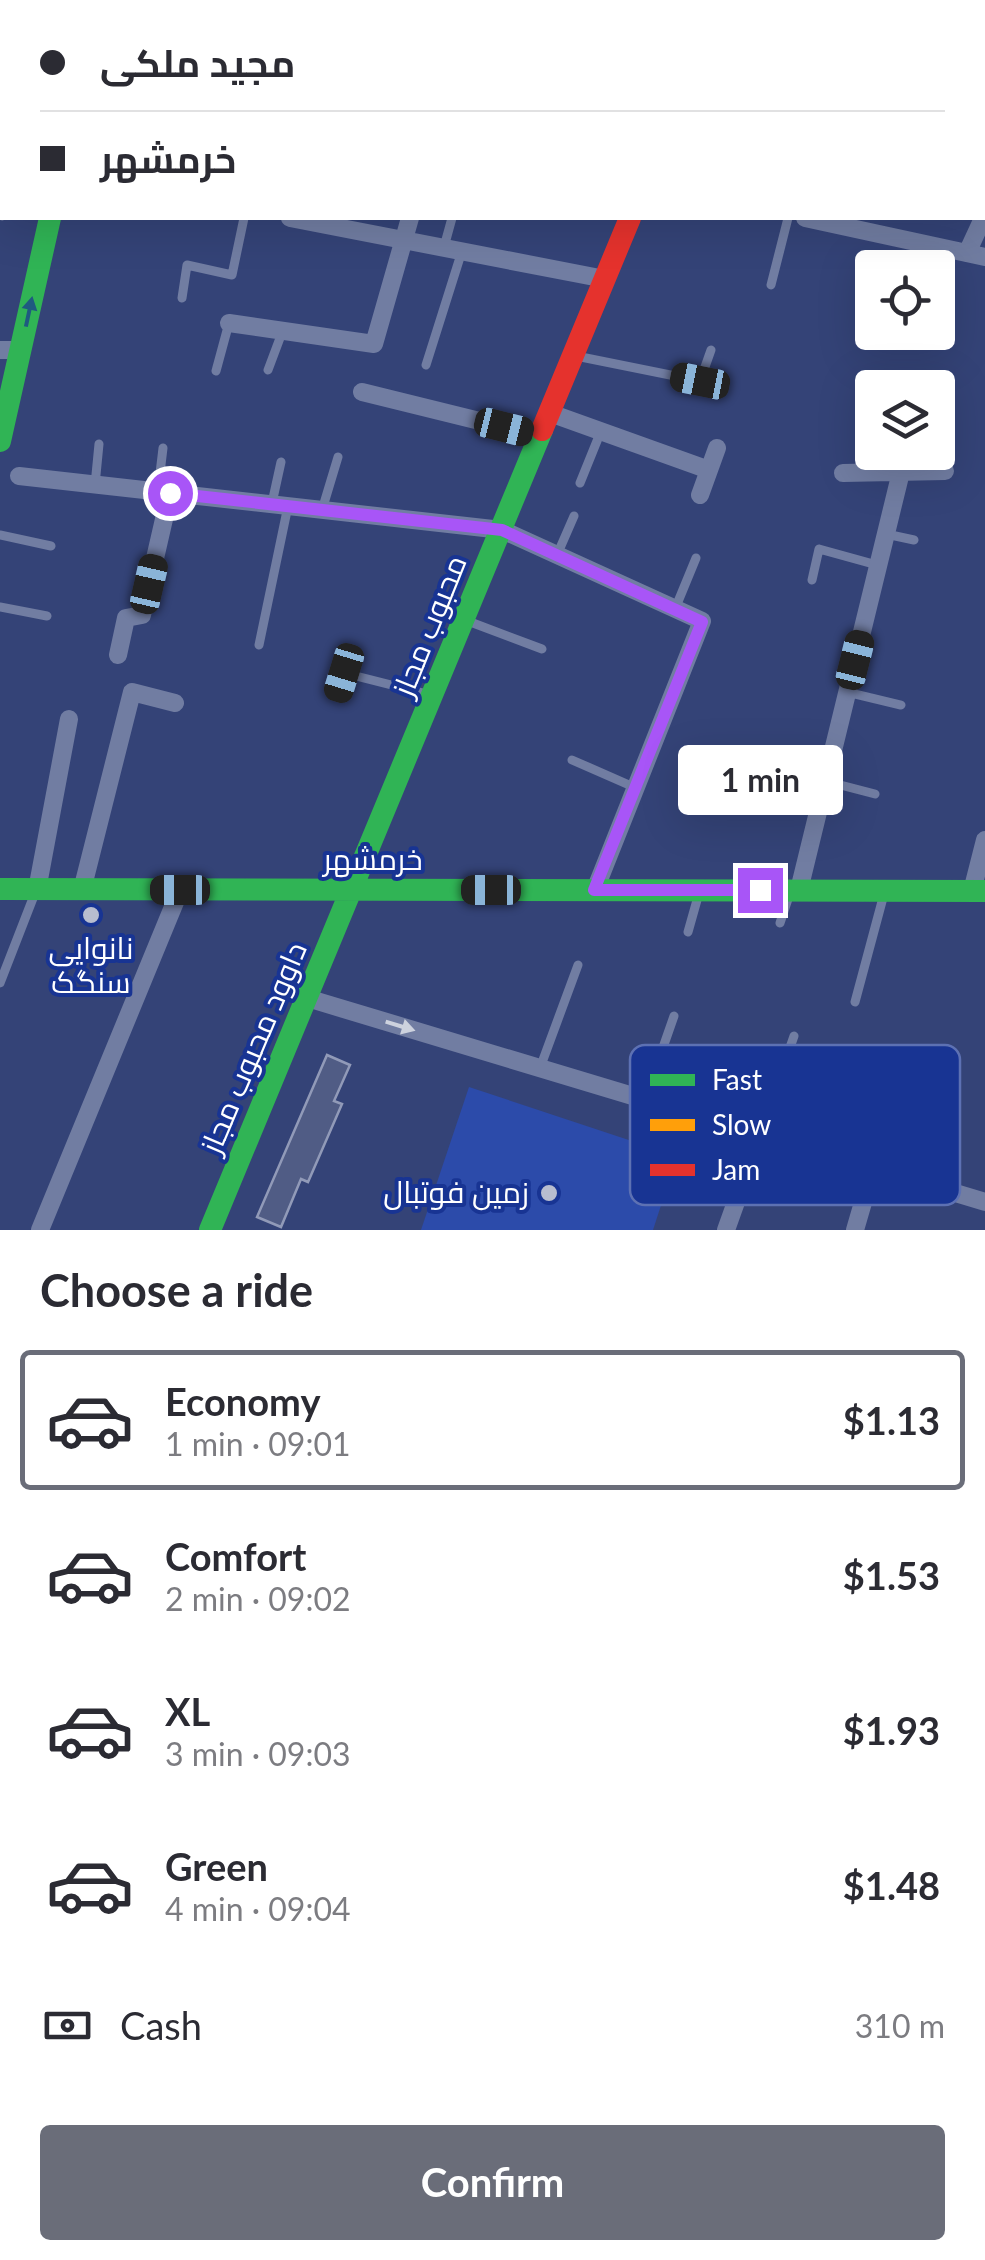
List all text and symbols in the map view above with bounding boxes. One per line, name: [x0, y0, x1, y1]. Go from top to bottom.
text: مجید ملکی: [100, 39, 295, 85]
text: خرمشهر: [100, 135, 237, 181]
map controls: [855, 250, 955, 470]
button: locate: [855, 250, 955, 350]
one-way arrow: [22, 296, 37, 327]
car: [668, 361, 732, 401]
button: layers: [855, 370, 955, 470]
car: [471, 405, 537, 449]
route start: [148, 471, 193, 516]
street label: محبوب مجاز: [383, 549, 474, 703]
car: [128, 551, 170, 617]
car: [833, 627, 877, 693]
car: [321, 640, 367, 706]
callout: 1 min: [678, 745, 842, 815]
text: 1 min: [721, 760, 800, 799]
street label: خرمشهر: [321, 840, 423, 878]
route end: [738, 868, 783, 913]
car: [150, 875, 210, 905]
car: [461, 875, 521, 905]
marker: نانوایی سنگک: [80, 904, 102, 926]
place label: نانوایی سنگک: [49, 929, 133, 999]
street label: داوود محبوب مجاز: [191, 936, 314, 1161]
one-way arrow: [385, 1019, 416, 1034]
legend: [630, 1045, 960, 1205]
text: Fast: [712, 1062, 762, 1096]
text: Slow: [712, 1107, 771, 1141]
text: Jam: [712, 1152, 760, 1186]
place label: زمین فوتبال: [383, 1173, 529, 1211]
marker: زمین فوتبال: [538, 1182, 560, 1204]
text: Choose a ride: [40, 1263, 313, 1317]
icon: car: [45, 1375, 135, 1465]
text: Economy: [165, 1378, 320, 1424]
text: $1.13: [843, 1397, 940, 1443]
text: 1 min · 09:01: [165, 1424, 351, 1463]
icon: car: [45, 1530, 135, 1620]
text: Comfort: [165, 1533, 306, 1579]
text: $1.53: [843, 1552, 940, 1598]
text: 2 min · 09:02: [165, 1579, 351, 1618]
icon: car: [45, 1685, 135, 1775]
text: XL: [165, 1688, 210, 1734]
text: $1.93: [843, 1707, 940, 1753]
text: 3 min · 09:03: [165, 1734, 351, 1773]
icon: car: [45, 1840, 135, 1930]
text: Green: [165, 1843, 268, 1889]
text: $1.48: [843, 1862, 940, 1908]
text: 4 min · 09:04: [165, 1889, 351, 1928]
icon: cash: [40, 1998, 95, 2053]
text: Cash: [120, 2002, 202, 2048]
text: 310 m: [855, 2006, 945, 2045]
button: Confirm: [40, 2125, 945, 2240]

